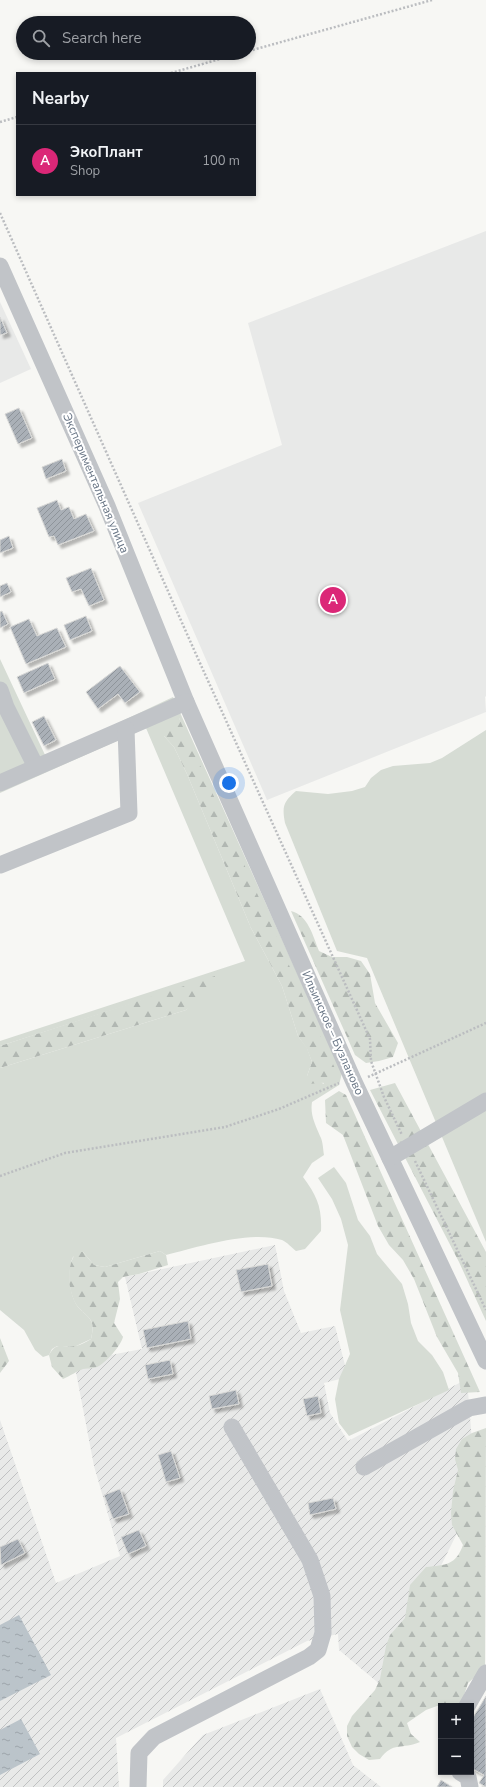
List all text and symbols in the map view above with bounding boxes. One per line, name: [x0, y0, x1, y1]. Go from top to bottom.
search box: [16, 16, 256, 60]
icon: search: [30, 27, 52, 49]
text: Search here: [62, 28, 142, 48]
text: Nearby: [32, 87, 89, 110]
text: ЭкоПлант: [70, 142, 143, 162]
text: A: [40, 152, 50, 170]
text: 100 m: [202, 152, 240, 170]
text: Shop: [70, 162, 100, 180]
street label: Экспериментальная улица: [59, 410, 133, 556]
pin: A: [320, 585, 346, 615]
your location: [219, 773, 239, 793]
street label: Ильинское – Бузланово: [298, 968, 368, 1098]
map controls: [438, 1703, 474, 1775]
button: +: [438, 1703, 474, 1739]
button: −: [438, 1739, 474, 1775]

